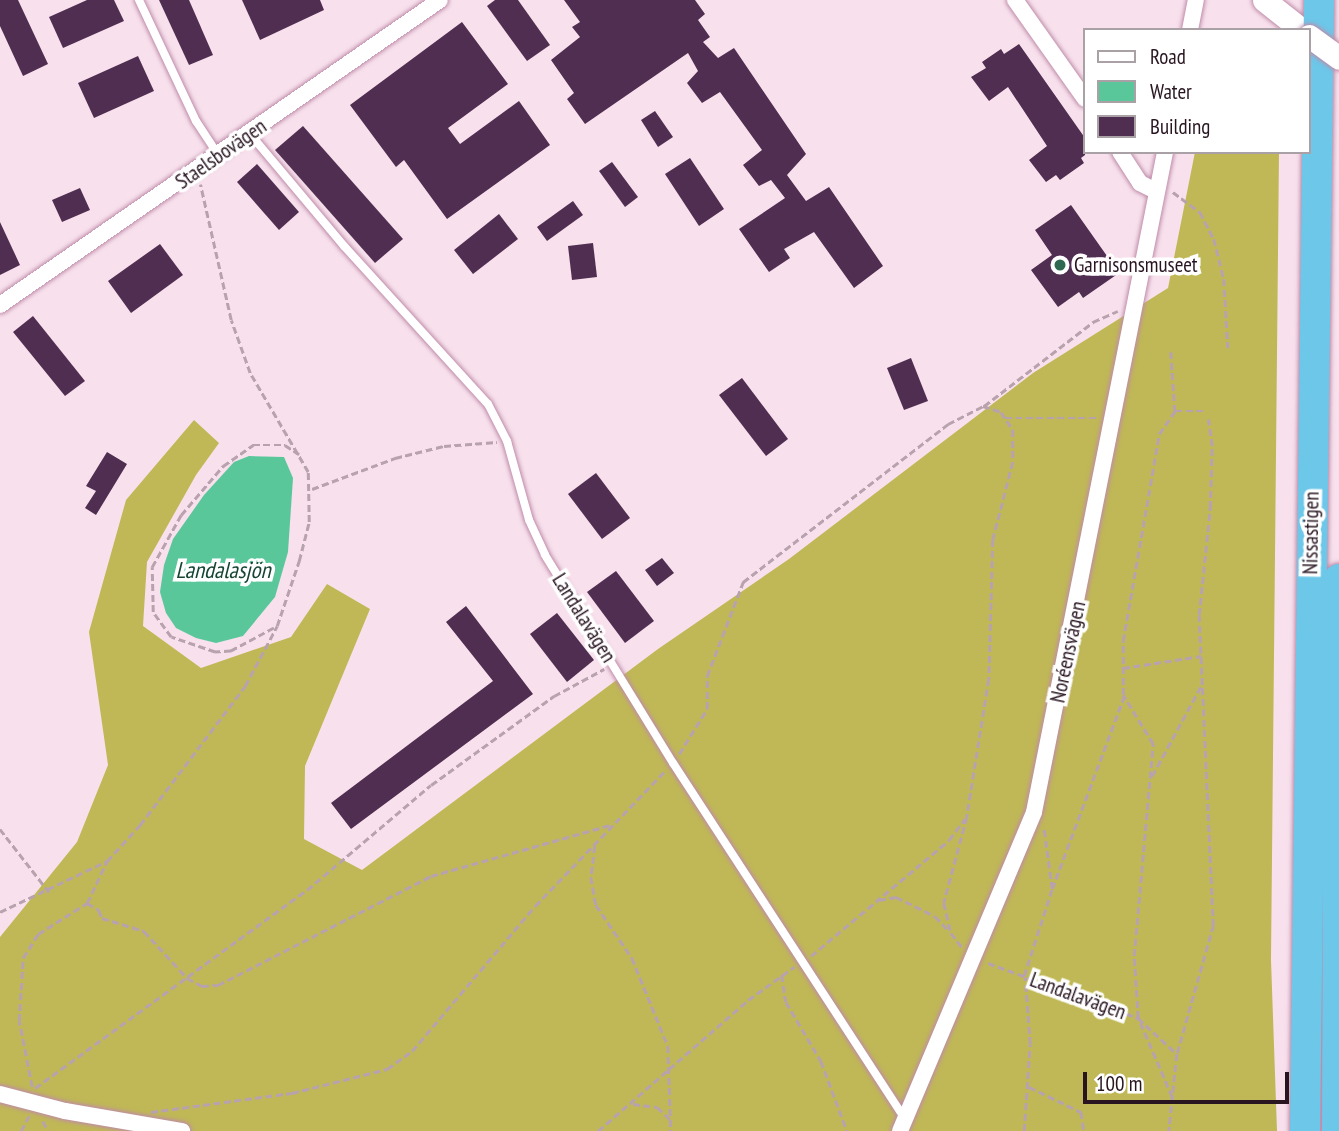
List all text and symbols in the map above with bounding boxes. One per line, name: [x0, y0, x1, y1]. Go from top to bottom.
legend: [1084, 28, 1311, 154]
text: Road: [1150, 43, 1186, 70]
text: Water: [1150, 78, 1192, 105]
street label: Staelsbovägen: [171, 113, 271, 195]
text: Building: [1150, 113, 1210, 140]
place label: Garnisonsmuseet: [1074, 252, 1198, 278]
marker: Garnisonsmuseet: [1052, 257, 1068, 273]
street label: Nissastigen: [1298, 491, 1324, 575]
water label: Landalasjön: [176, 556, 270, 584]
street label: Landalavägen: [547, 569, 621, 667]
street label: Noréensvägen: [1045, 599, 1091, 705]
street label: Landalavägen: [1027, 967, 1129, 1025]
scale bar: [1087, 1058, 1294, 1102]
text: 100 m: [1096, 1070, 1142, 1097]

